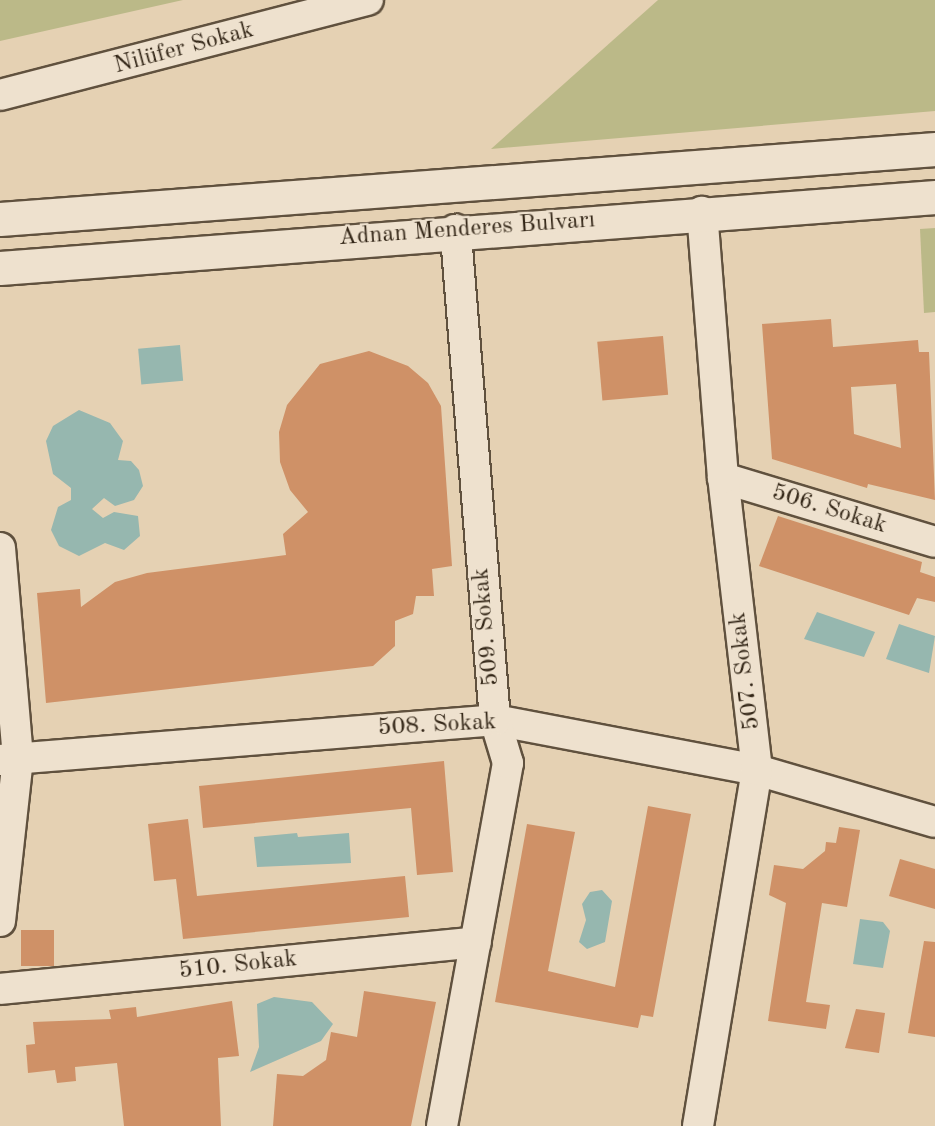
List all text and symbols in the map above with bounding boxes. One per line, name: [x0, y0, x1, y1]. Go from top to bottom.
street label: Nilüfer Sokak: [111, 17, 257, 81]
street label: Adnan Menderes Bulvarı: [338, 207, 596, 253]
street label: 506. Sokak: [768, 479, 890, 541]
street label: 509. Sokak: [467, 567, 507, 687]
street label: 507. Sokak: [724, 610, 768, 732]
street label: 508. Sokak: [377, 709, 497, 743]
street label: 510. Sokak: [177, 945, 299, 987]

